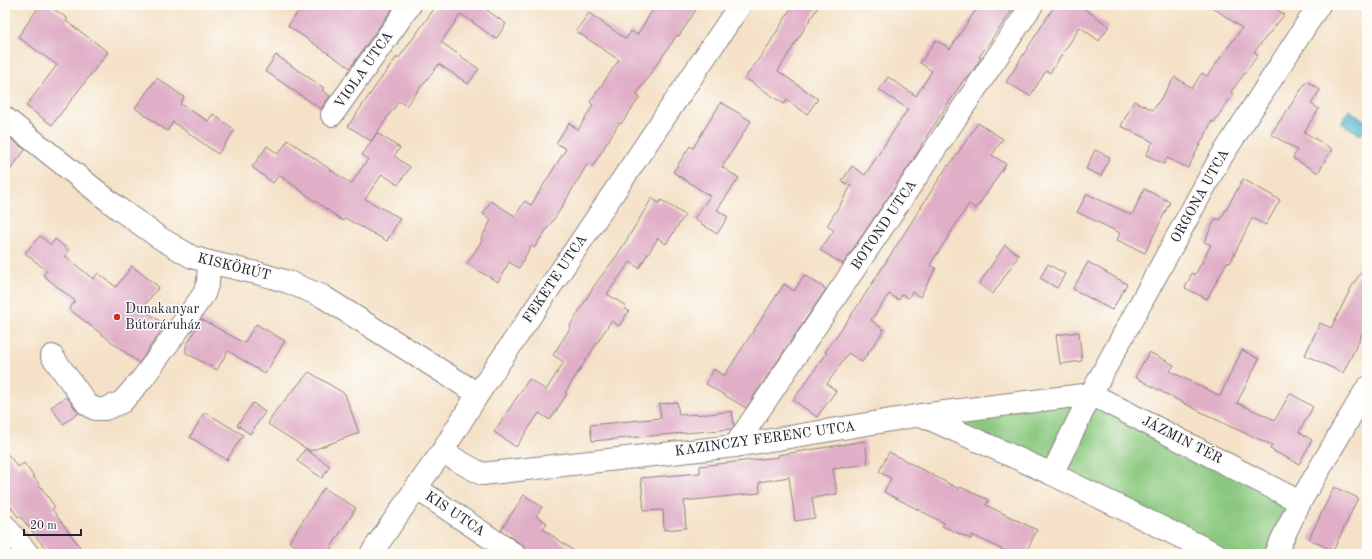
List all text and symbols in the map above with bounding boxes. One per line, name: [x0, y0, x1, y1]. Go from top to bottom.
street label: VIOLA UTCA: [332, 29, 396, 111]
street label: ORGONA UTCA: [1168, 146, 1232, 245]
street label: BOTOND UTCA: [849, 177, 919, 272]
street label: FEKETE UTCA: [520, 232, 590, 326]
street label: KISKÖRÚT: [196, 247, 273, 283]
place label: Dunakanyar Bútoráruház: [125, 302, 201, 332]
marker: Dunakanyar Bútoráruház: [112, 312, 122, 322]
street label: JÁZMIN TÉR: [1140, 411, 1226, 466]
street label: KAZINCZY FERENC UTCA: [674, 419, 857, 459]
street label: KIS UTCA: [422, 489, 488, 539]
scale bar: [24, 511, 81, 537]
text: 20 m: [30, 520, 57, 532]

